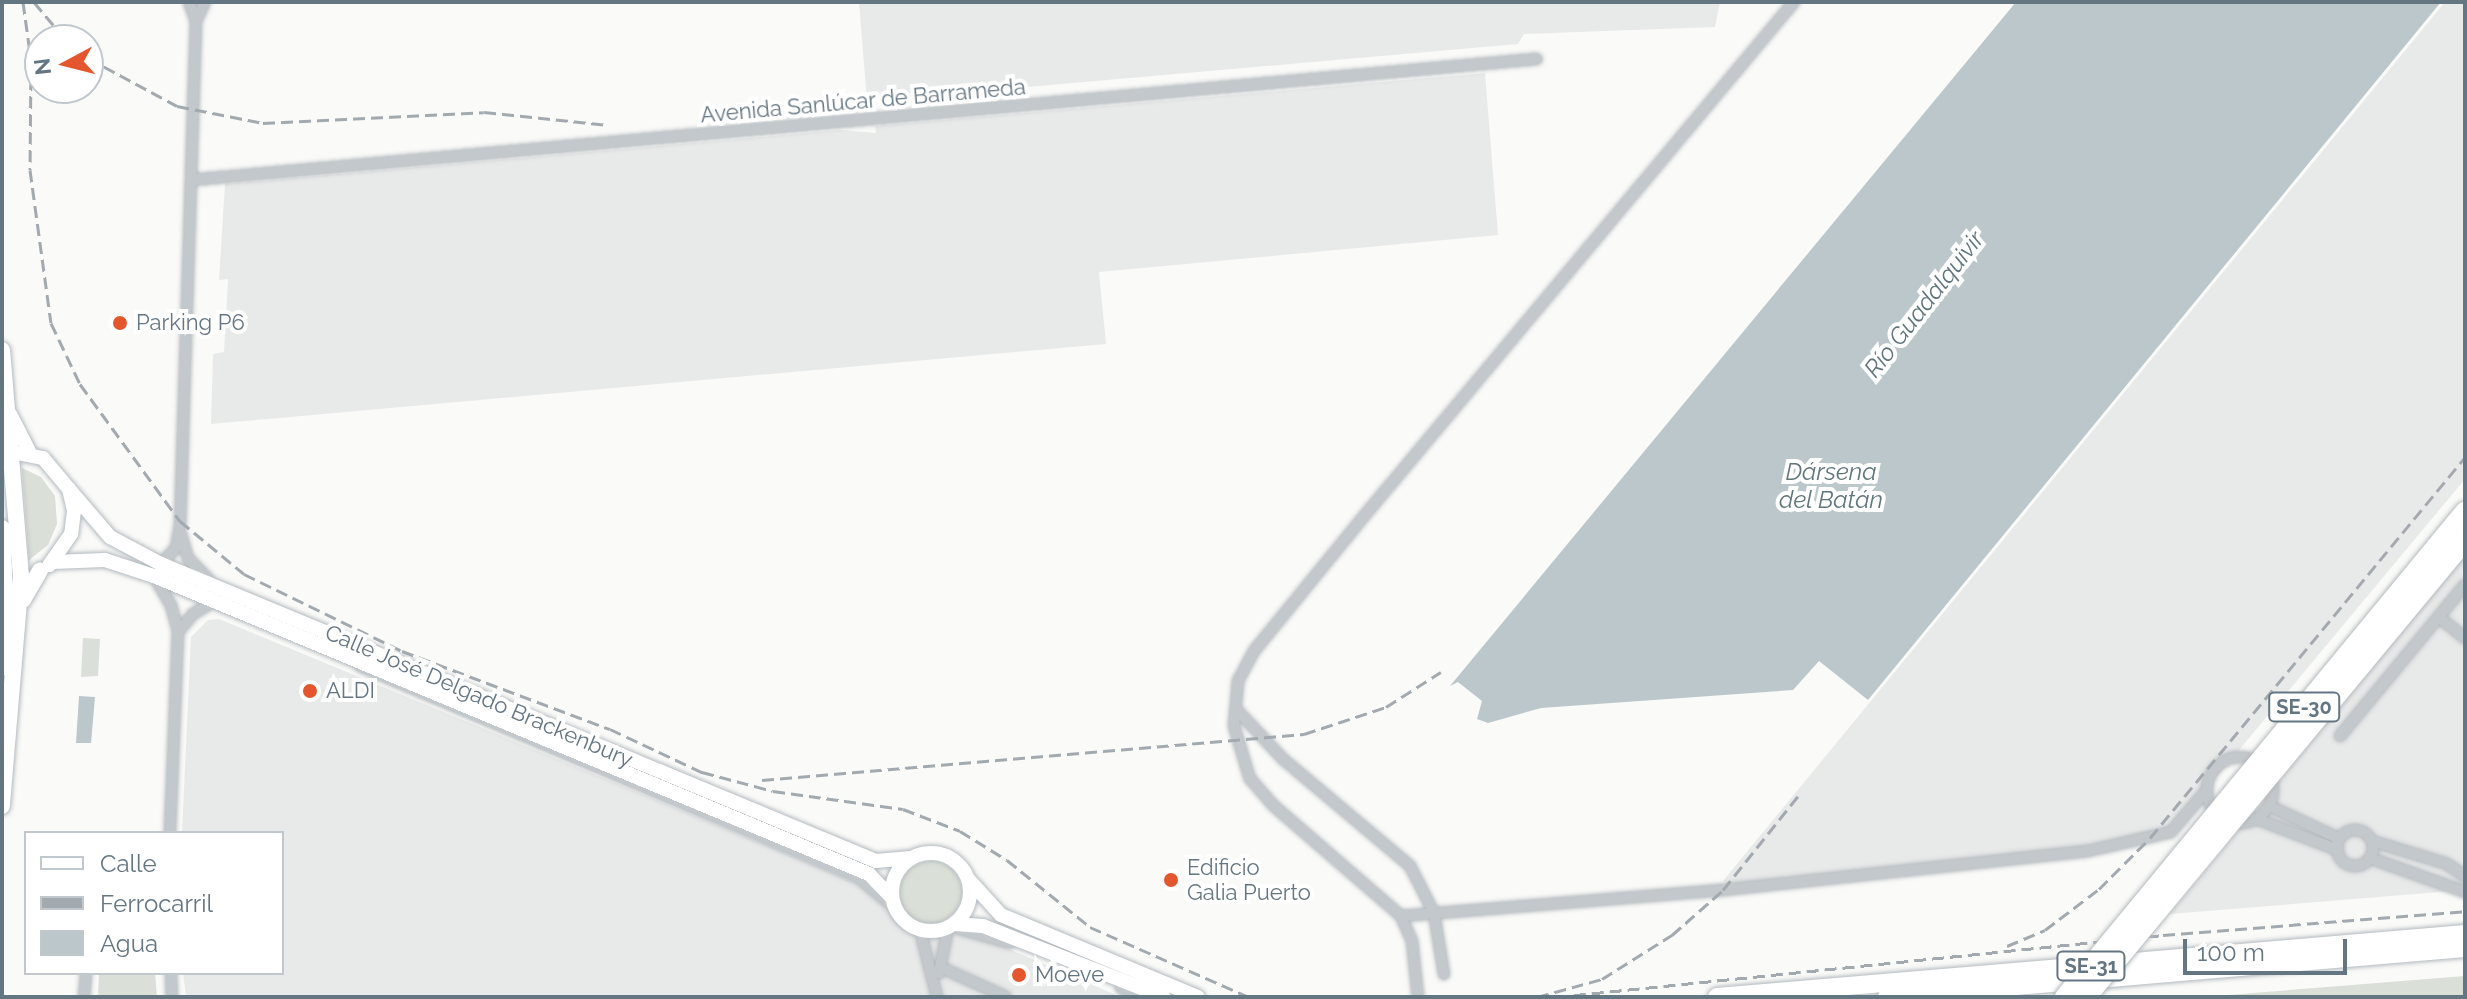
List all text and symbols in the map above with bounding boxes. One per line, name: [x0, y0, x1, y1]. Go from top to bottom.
north arrow: [24, 24, 104, 104]
text: N: [28, 57, 56, 77]
street label: Avenida Sanlúcar de Barrameda: [699, 74, 1027, 128]
water label: Río Guadalquivir: [1858, 225, 1990, 383]
place label: Parking P6: [136, 310, 245, 336]
marker: Parking P6: [111, 314, 129, 332]
water label: Dársena del Batán: [1779, 458, 1883, 514]
street label: Calle José Delgado Brackenbury: [321, 619, 637, 773]
place label: ALDI: [326, 678, 375, 704]
marker: ALDI: [301, 682, 319, 700]
road number: SE-30: [2268, 691, 2340, 723]
legend: [24, 831, 284, 975]
text: Calle: [100, 849, 157, 878]
place label: Edificio Galia Puerto: [1187, 854, 1311, 906]
marker: Edificio Galia Puerto: [1162, 871, 1180, 889]
text: Ferrocarril: [100, 889, 213, 918]
scale bar: [2187, 923, 2351, 973]
text: Agua: [100, 929, 158, 958]
text: 100 m: [2197, 938, 2265, 967]
road number: SE-31: [2055, 950, 2127, 982]
place label: Moeve: [1035, 962, 1104, 988]
marker: Moeve: [1010, 966, 1028, 984]

